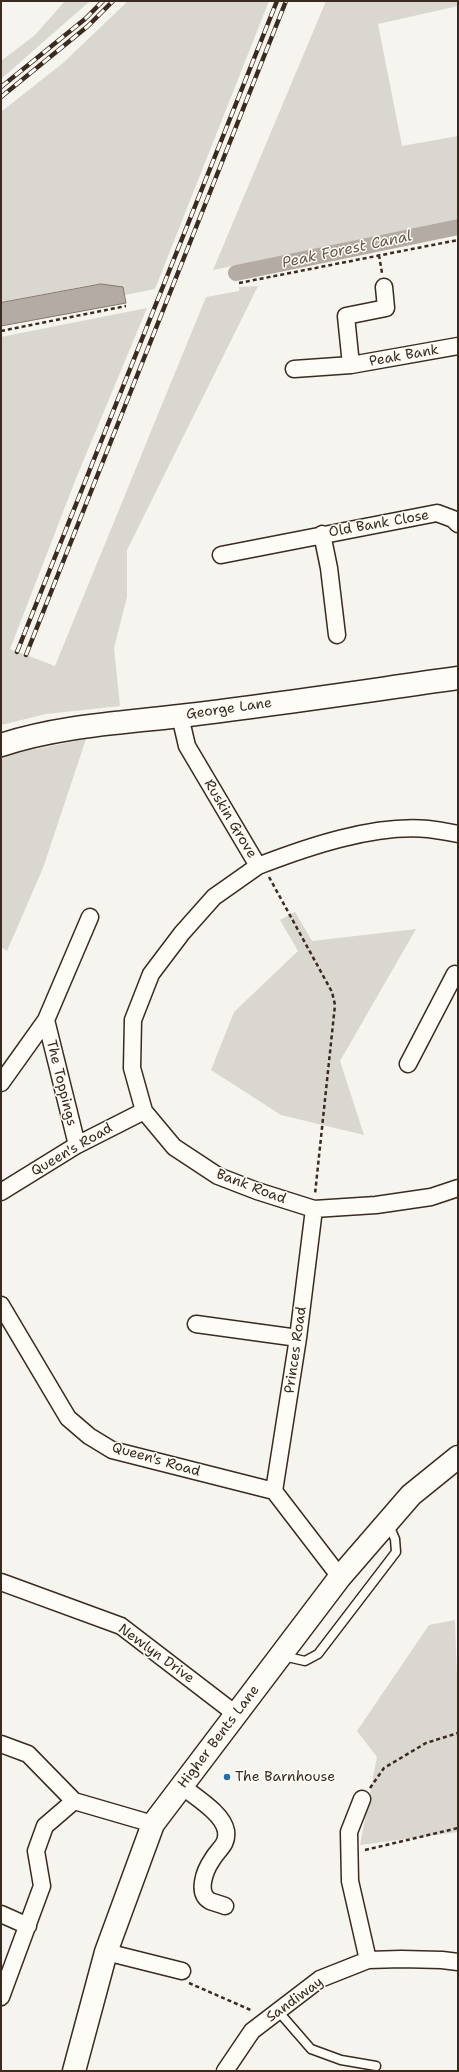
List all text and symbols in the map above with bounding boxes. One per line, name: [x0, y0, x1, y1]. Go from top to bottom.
water label: Peak Forest Canal: [280, 227, 414, 273]
street label: Peak Bank: [368, 342, 440, 370]
street label: Old Bank Close: [328, 507, 430, 541]
street label: George Lane: [185, 695, 273, 723]
street label: Ruskin Grove: [200, 777, 260, 861]
street label: The Toppings: [42, 1038, 80, 1128]
street label: Queen's Road: [28, 1120, 116, 1180]
street label: Bank Road: [214, 1166, 288, 1208]
street label: Princes Road: [282, 1305, 310, 1395]
street label: Queen's Road: [110, 1439, 202, 1481]
street label: Newlyn Drive: [115, 1621, 197, 1687]
street label: Higher Bents Lane: [175, 1682, 263, 1792]
place label: The Barnhouse: [235, 1769, 335, 1785]
marker: The Barnhouse: [222, 1772, 232, 1782]
street label: Sandiway: [263, 1974, 327, 2026]

